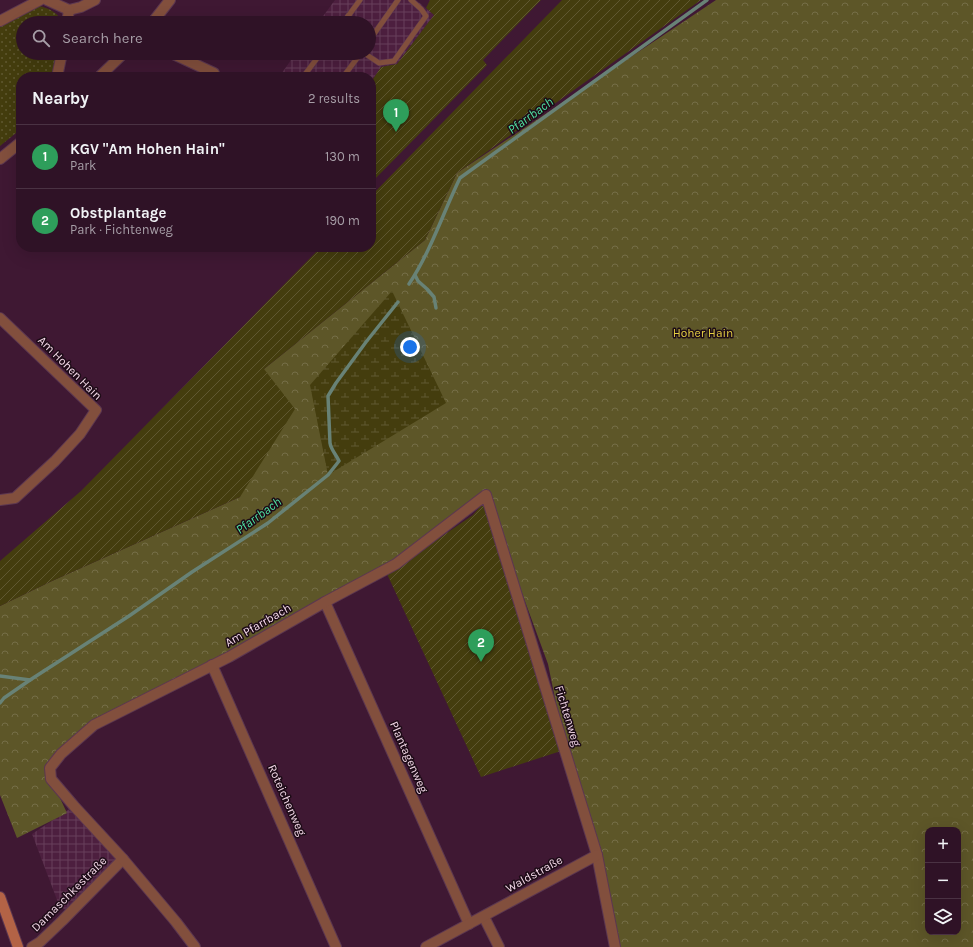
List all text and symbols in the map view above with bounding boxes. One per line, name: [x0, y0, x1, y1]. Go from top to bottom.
search box: [16, 16, 376, 60]
icon: search: [30, 27, 52, 49]
text: Search here: [62, 29, 143, 47]
text: Nearby: [32, 88, 89, 108]
text: 2 results: [308, 91, 360, 106]
water label: Pfarrbach: [505, 94, 556, 137]
pin: 1: [383, 99, 409, 132]
text: KGV "Am Hohen Hain": [70, 140, 225, 158]
text: 1: [43, 149, 47, 164]
text: 130 m: [325, 149, 360, 164]
text: Park: [70, 158, 96, 173]
text: Obstplantage: [70, 204, 167, 222]
text: 2: [41, 213, 49, 228]
text: 190 m: [325, 213, 360, 228]
text: Park · Fichtenweg: [70, 222, 173, 237]
park label: Hoher Hain: [673, 326, 733, 340]
street label: Am Hohen Hain: [35, 333, 105, 403]
your location: [400, 337, 420, 357]
water label: Pfarrbach: [233, 494, 284, 537]
street label: Am Pfarrbach: [222, 600, 294, 650]
pin: 2: [468, 629, 494, 662]
street label: Fichtenweg: [552, 684, 584, 748]
street label: Plantagenweg: [387, 719, 431, 795]
street label: Roteichenweg: [265, 762, 309, 838]
map controls: [925, 827, 961, 935]
button: +: [925, 827, 961, 863]
street label: Waldstraße: [503, 853, 565, 895]
street label: Damaschkestraße: [29, 854, 109, 934]
button: −: [925, 863, 961, 899]
button: layers: [925, 899, 961, 935]

